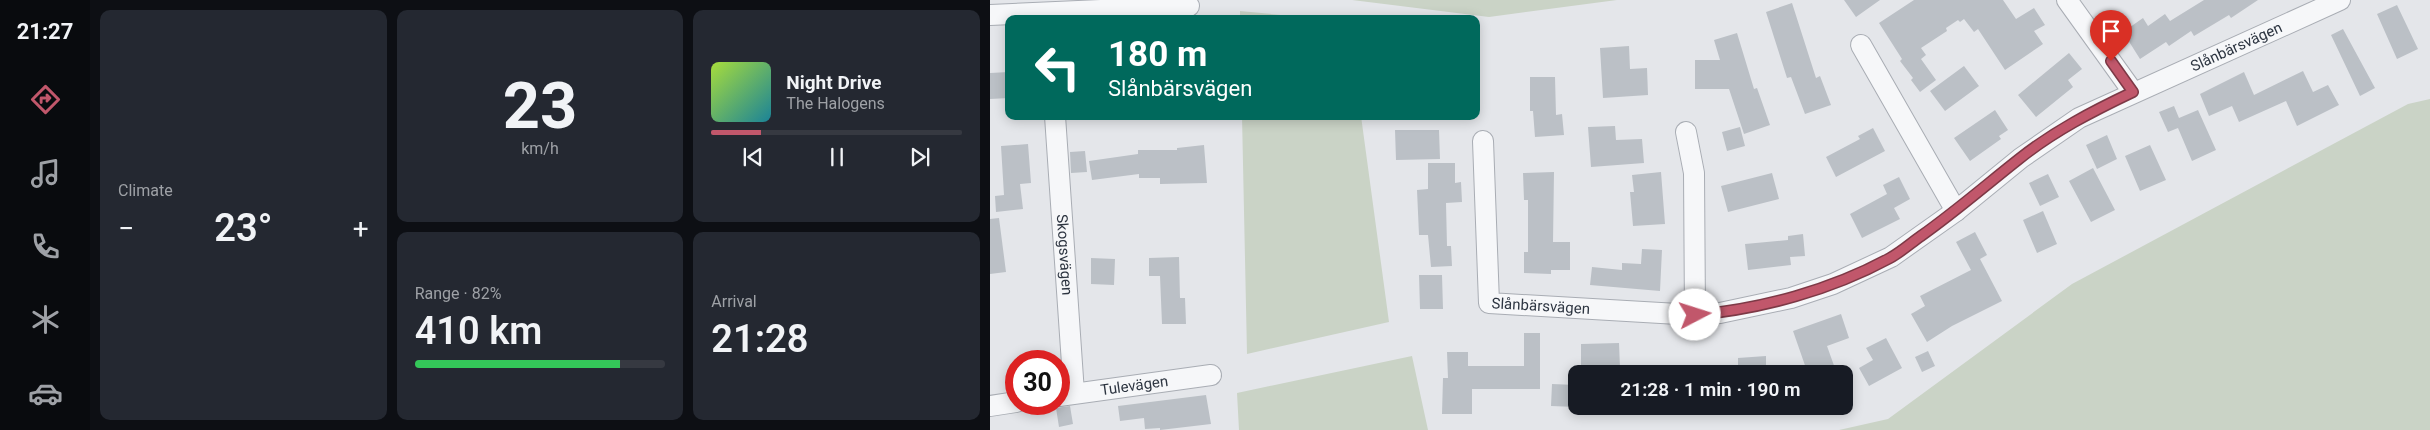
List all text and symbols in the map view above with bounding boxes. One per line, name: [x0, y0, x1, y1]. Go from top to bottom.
pin: [2090, 10, 2132, 61]
icon: arrive: [2097, 17, 2125, 45]
street label: Slånbärsvägen: [2188, 18, 2285, 75]
text: 21:27: [17, 19, 73, 44]
text: 180 m: [1108, 34, 1207, 75]
icon: left: [1025, 35, 1090, 100]
text: 23: [503, 68, 577, 144]
text: Night Drive: [786, 71, 882, 94]
text: Slånbärsvägen: [1108, 76, 1252, 101]
icon: directions: [28, 82, 63, 117]
text: The Halogens: [786, 94, 885, 113]
text: km/h: [521, 139, 559, 158]
icon: previous: [739, 143, 767, 171]
icon: pause: [823, 143, 851, 171]
icon: next: [906, 143, 934, 171]
icon: music: [28, 156, 63, 191]
text: Climate: [118, 181, 173, 200]
text: 23°: [214, 206, 272, 250]
text: −: [118, 212, 134, 245]
text: +: [353, 212, 369, 245]
street label: Skogsvägen: [1053, 214, 1076, 296]
icon: phone: [28, 229, 63, 264]
text: Range · 82%: [415, 284, 501, 303]
position arrow: [1668, 288, 1720, 340]
text: Arrival: [711, 292, 757, 311]
street label: Slånbärsvägen: [1491, 294, 1590, 318]
icon: climate: [28, 302, 63, 337]
text: 410 km: [415, 309, 542, 353]
text: 21:28: [711, 317, 809, 361]
speed limit sign: 30: [1005, 350, 1070, 415]
street label: Tulevägen: [1099, 372, 1169, 399]
icon: car: [28, 376, 63, 411]
text: 21:28 · 1 min · 190 m: [1620, 378, 1801, 401]

